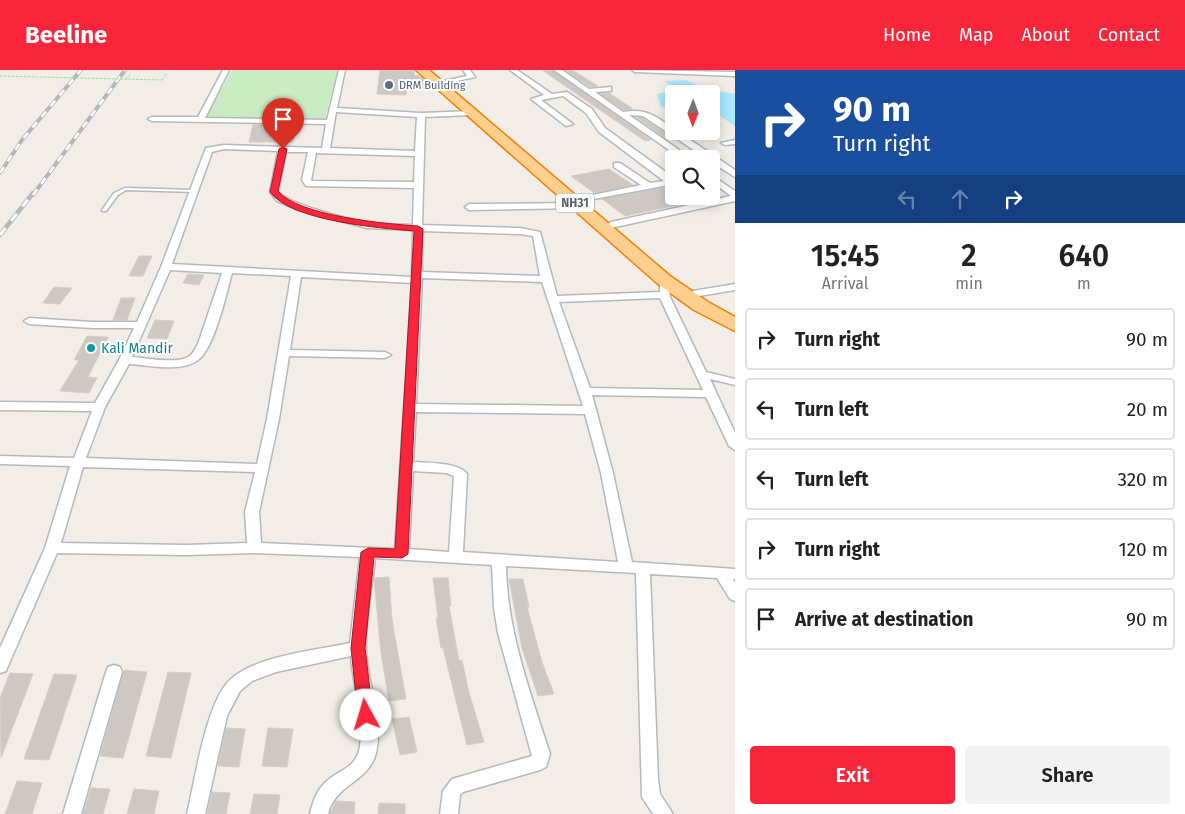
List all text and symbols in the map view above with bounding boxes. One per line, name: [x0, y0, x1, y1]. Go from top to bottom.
text: Beeline: [25, 21, 107, 49]
text: Home: [883, 24, 931, 46]
text: Map: [959, 24, 993, 46]
text: About: [1021, 24, 1070, 46]
text: Contact: [1098, 24, 1160, 46]
marker: DRM Building: [383, 79, 395, 91]
place label: DRM Building: [399, 79, 466, 92]
north arrow: [665, 85, 720, 140]
map controls: [665, 85, 720, 205]
text: 90 m: [833, 88, 911, 130]
icon: right: [750, 90, 815, 155]
pin: [262, 98, 304, 149]
icon: arrive: [269, 105, 297, 133]
text: Turn right: [833, 130, 930, 157]
button: search: [665, 150, 720, 205]
icon: left: [893, 185, 921, 213]
icon: ahead: [946, 185, 974, 213]
icon: right: [999, 185, 1027, 213]
road number: NH31: [556, 194, 594, 212]
text: 15:45: [811, 238, 879, 274]
text: 2: [961, 238, 977, 274]
text: 640: [1058, 238, 1109, 274]
text: Arrival: [822, 274, 869, 293]
text: min: [955, 274, 983, 293]
text: m: [1077, 274, 1091, 293]
icon: right: [752, 325, 780, 353]
text: Turn right: [795, 328, 880, 351]
text: 90 m: [1126, 328, 1168, 351]
place label: Kali Mandir: [101, 340, 173, 357]
marker: Kali Mandir: [85, 342, 97, 354]
icon: left: [752, 395, 780, 423]
text: Turn left: [795, 398, 869, 421]
text: 20 m: [1127, 398, 1168, 421]
icon: left: [752, 465, 780, 493]
text: Turn left: [795, 468, 869, 491]
text: 320 m: [1117, 468, 1168, 491]
icon: right: [752, 535, 780, 563]
text: Turn right: [795, 538, 880, 561]
text: 120 m: [1118, 538, 1168, 561]
icon: arrive: [752, 605, 780, 633]
text: Arrive at destination: [795, 608, 974, 631]
text: 90 m: [1126, 608, 1168, 631]
position arrow: [339, 688, 391, 740]
button: Exit: [750, 746, 955, 804]
button: Share: [965, 746, 1170, 804]

